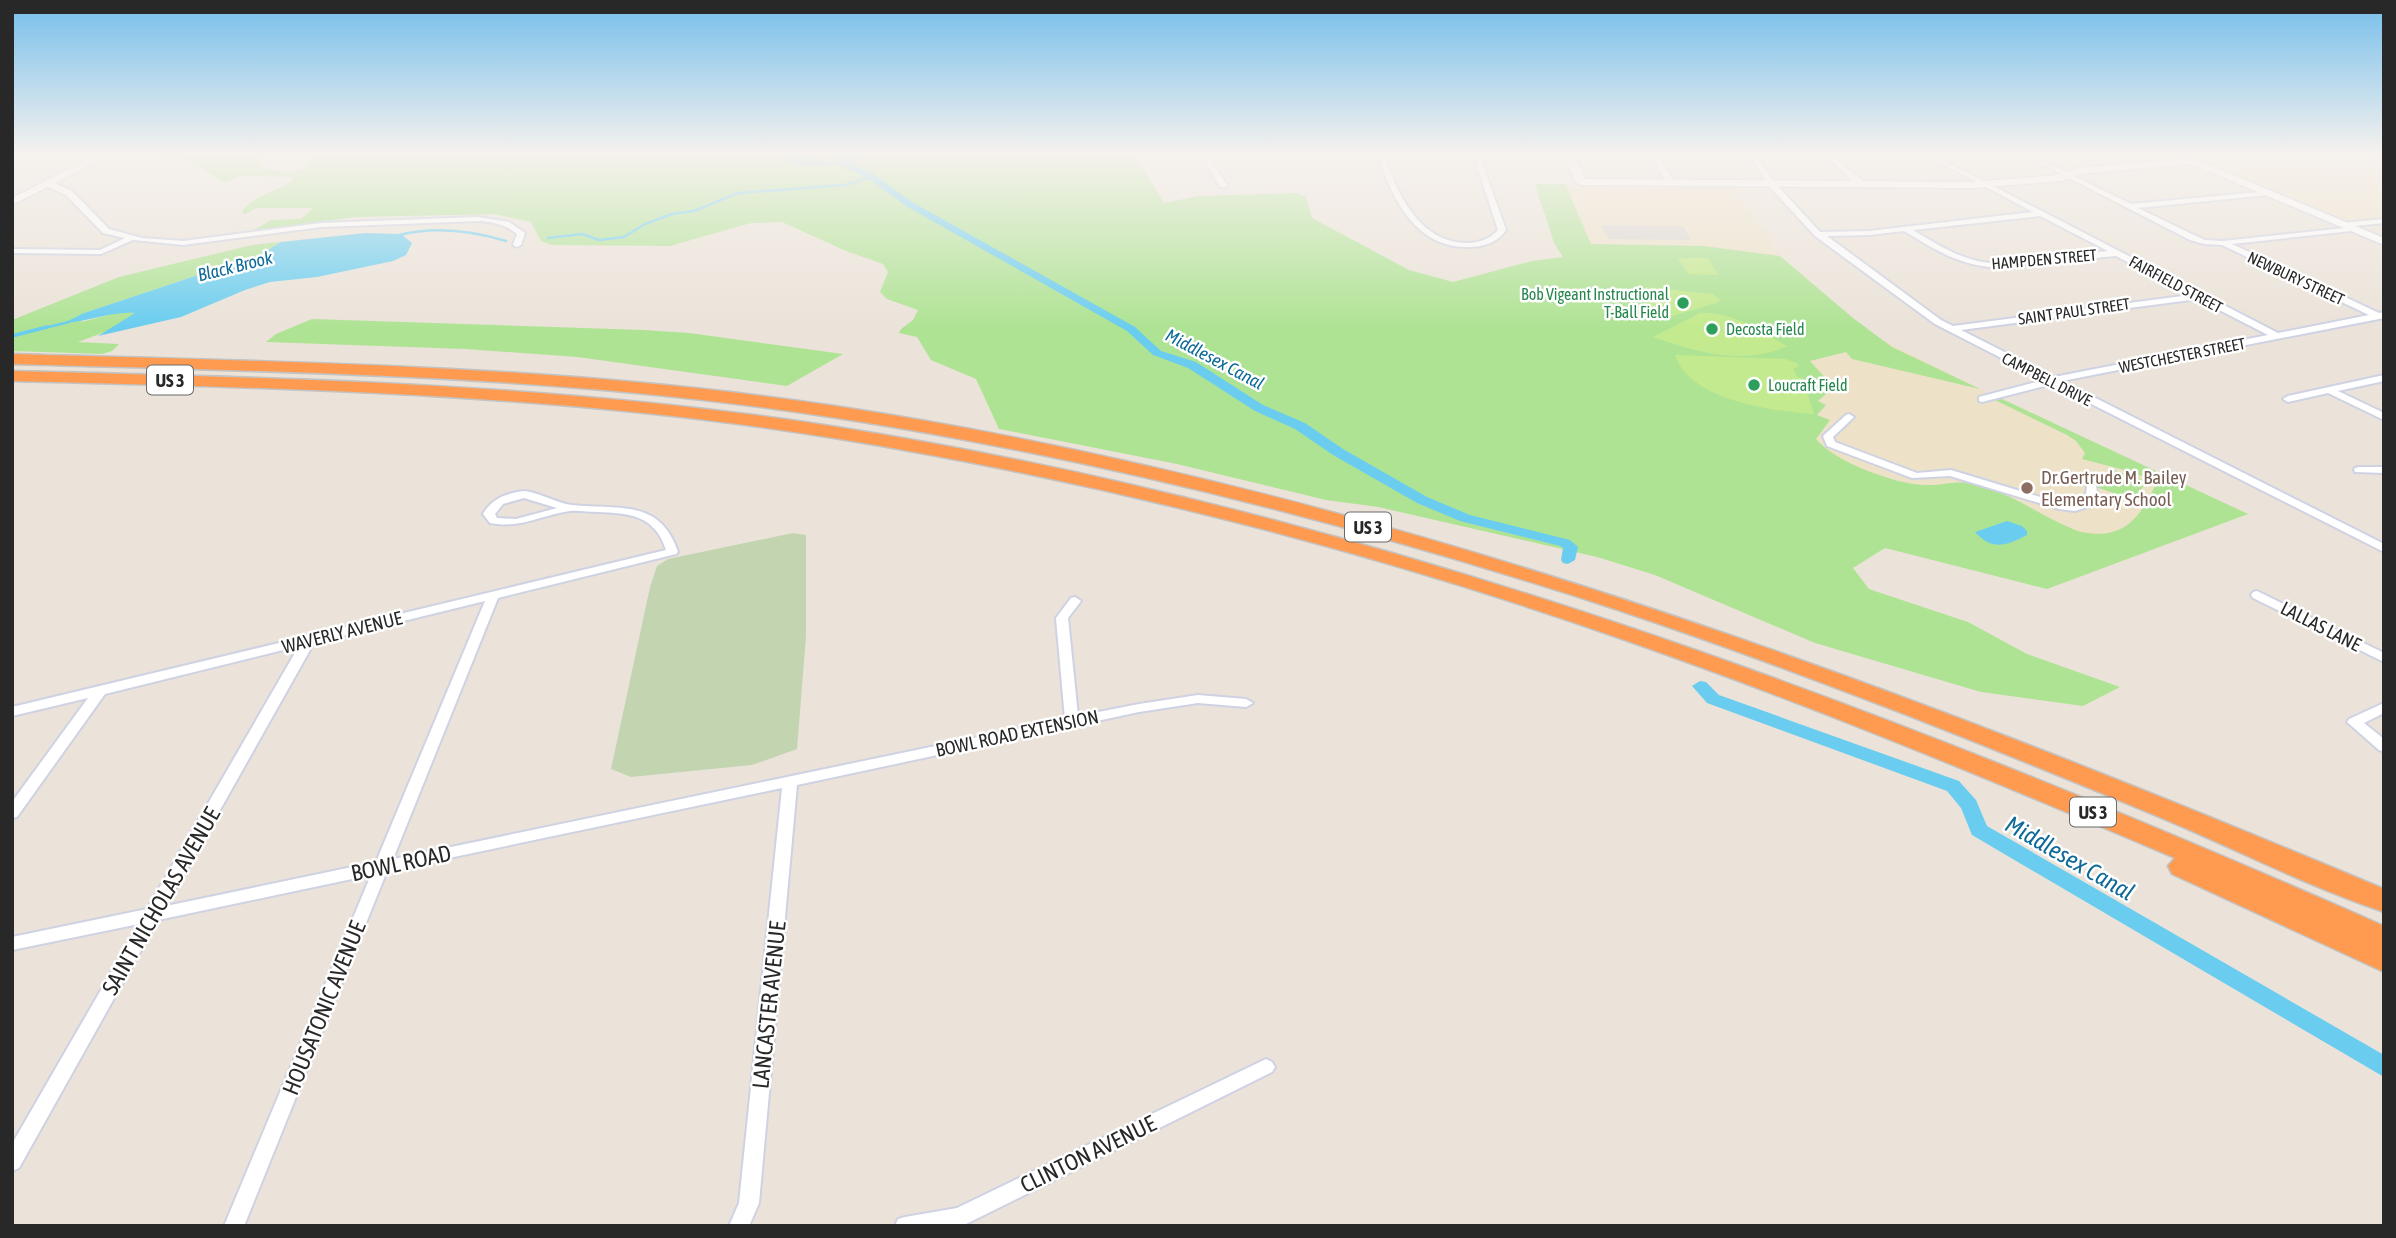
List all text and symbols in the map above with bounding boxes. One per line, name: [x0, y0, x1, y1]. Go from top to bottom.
street label: HAMPDEN STREET: [1991, 245, 2097, 273]
water label: Black Brook: [195, 246, 276, 285]
street label: NEWBURY STREET: [2245, 248, 2347, 308]
street label: FAIRFIELD STREET: [2126, 252, 2226, 316]
place label: Bob Vigeant Instructional T-Ball Field: [1521, 285, 1670, 321]
street label: SAINT PAUL STREET: [2017, 294, 2131, 328]
marker: Bob Vigeant Instructional T-Ball Field: [1675, 295, 1691, 311]
place label: Decosta Field: [1726, 320, 1805, 338]
marker: Decosta Field: [1704, 321, 1720, 337]
water label: Middlesex Canal: [1162, 324, 1268, 394]
street label: WESTCHESTER STREET: [2117, 334, 2247, 376]
street label: CAMPBELL DRIVE: [1999, 349, 2095, 409]
road number: US 3: [147, 366, 193, 394]
place label: Loucraft Field: [1768, 376, 1847, 394]
marker: Loucraft Field: [1746, 377, 1762, 393]
place label: Dr.Gertrude M. Bailey Elementary School: [2041, 466, 2187, 510]
marker: Dr.Gertrude M. Bailey Elementary School: [2019, 480, 2035, 496]
road number: US 3: [1345, 512, 1391, 542]
street label: LALLAS LANE: [2277, 596, 2365, 656]
street label: WAVERLY AVENUE: [280, 606, 404, 658]
street label: BOWL ROAD EXTENSION: [934, 705, 1100, 761]
road number: US 3: [2070, 798, 2116, 826]
street label: SAINT NICHOLAS AVENUE: [97, 803, 225, 999]
water label: Middlesex Canal: [2001, 810, 2139, 906]
street label: BOWL ROAD: [349, 840, 453, 886]
street label: HOUSATONIC AVENUE: [277, 917, 371, 1099]
street label: LANCASTER AVENUE: [747, 920, 791, 1090]
street label: CLINTON AVENUE: [1016, 1110, 1160, 1198]

